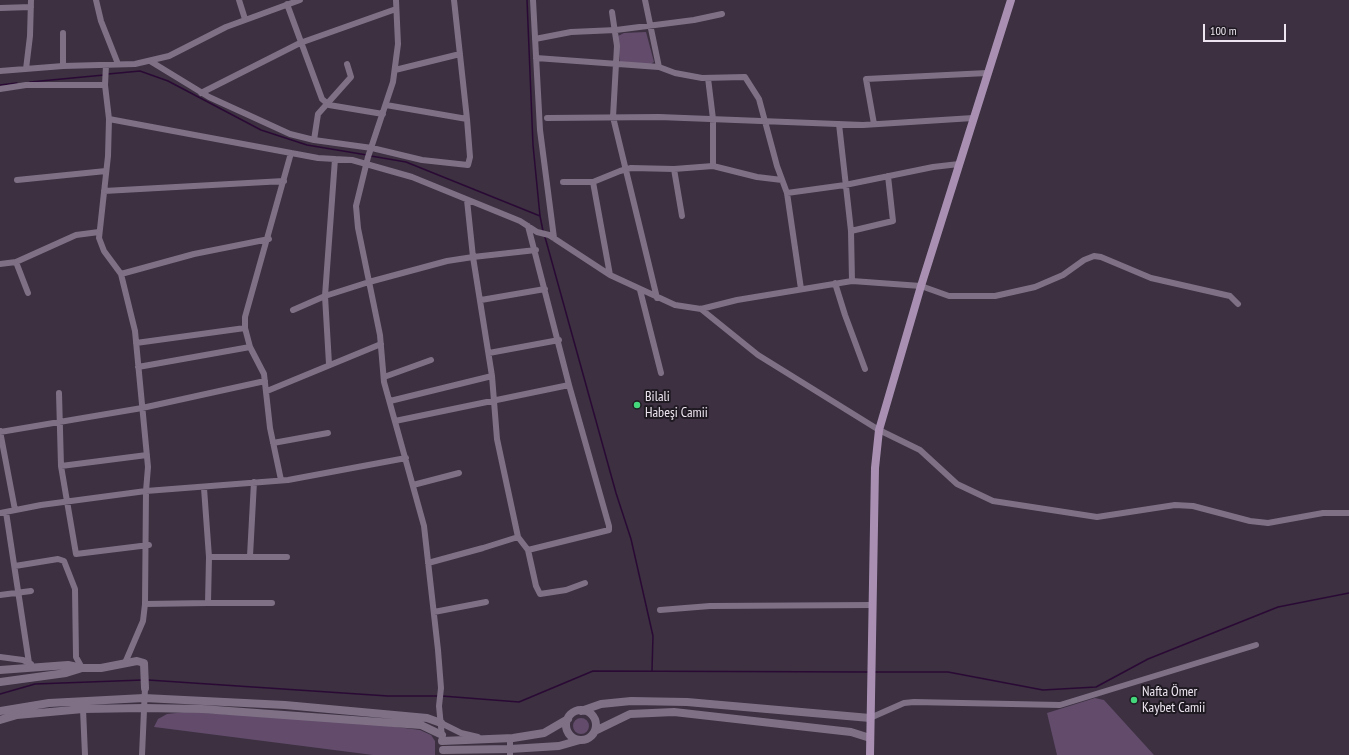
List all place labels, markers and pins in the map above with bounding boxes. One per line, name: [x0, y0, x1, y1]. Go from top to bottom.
place label: Bilali Habeşi Camii: [645, 389, 708, 422]
marker: Bilali Habeşi Camii: [632, 400, 642, 410]
place label: Nafta Ömer Kaybet Camii: [1142, 684, 1205, 716]
marker: Nafta Ömer Kaybet Camii: [1129, 695, 1139, 705]

